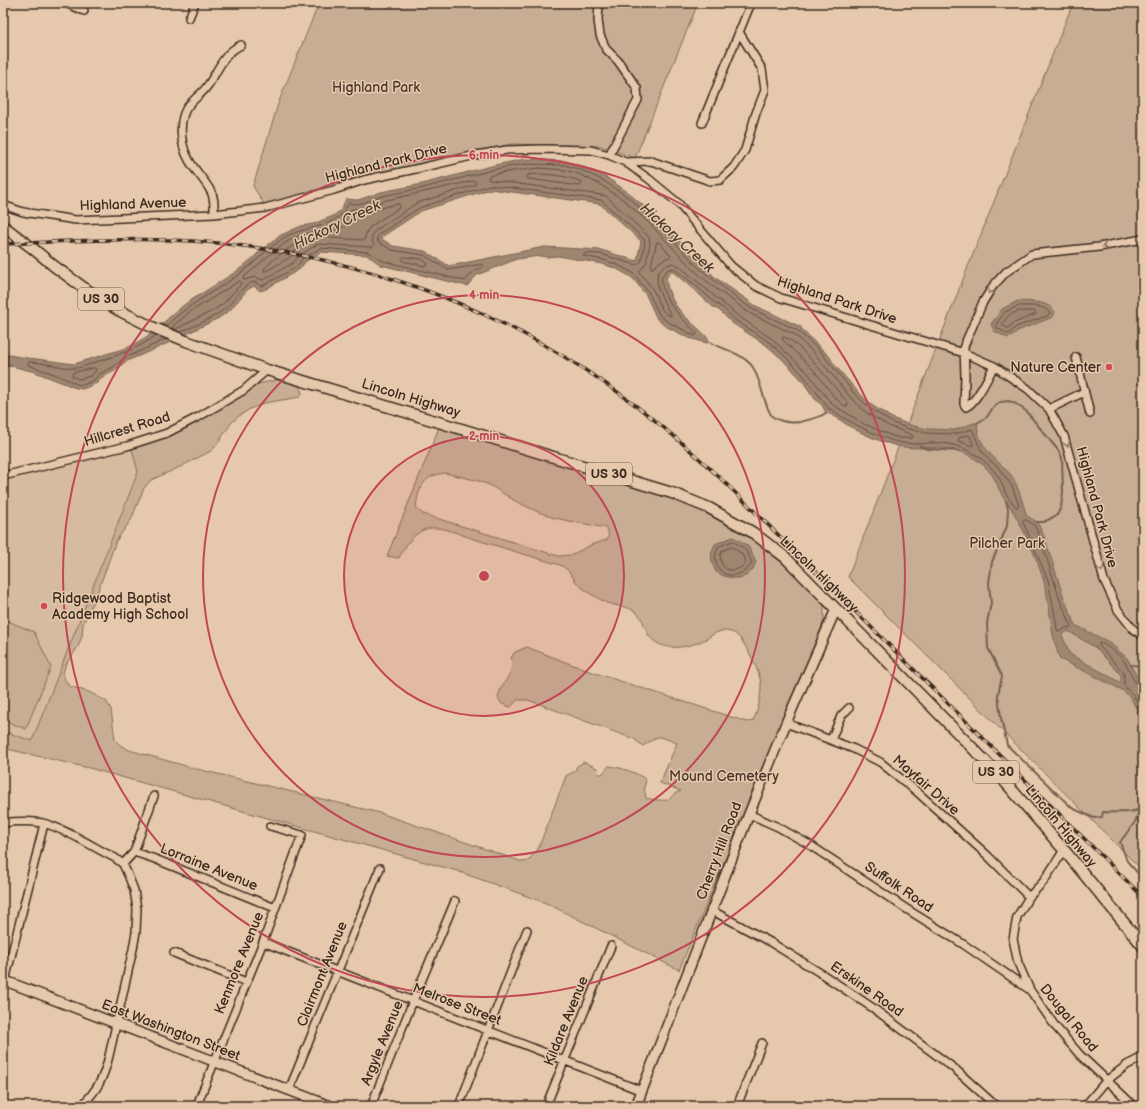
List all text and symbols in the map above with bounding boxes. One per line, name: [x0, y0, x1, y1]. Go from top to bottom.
park label: Highland Park: [332, 79, 420, 96]
street label: Highland Park Drive: [323, 140, 449, 186]
text: 6 min: [469, 148, 499, 163]
street label: Highland Avenue: [79, 194, 187, 214]
water label: Hickory Creek: [290, 195, 384, 254]
water label: Hickory Creek: [636, 199, 719, 278]
one-way arrow: [1102, 241, 1108, 249]
street label: Highland Park Drive: [775, 273, 899, 327]
one-way arrow: [988, 287, 995, 294]
road number: US 30: [78, 288, 124, 310]
text: 4 min: [469, 288, 499, 303]
place label: Nature Center: [1010, 359, 1102, 376]
marker: Nature Center: [1104, 362, 1114, 372]
street label: Lincoln Highway: [360, 375, 463, 421]
street label: Hillcrest Road: [82, 408, 172, 450]
text: 2 min: [469, 429, 499, 444]
one-way arrow: [1062, 440, 1071, 447]
street label: Highland Park Drive: [1073, 445, 1121, 569]
road number: US 30: [586, 463, 632, 485]
street label: Lincoln Highway: [776, 532, 862, 616]
park label: Pilcher Park: [969, 535, 1045, 552]
one-way arrow: [1096, 565, 1105, 572]
centre of rings: [477, 569, 491, 583]
place label: Ridgewood Baptist Academy High School: [52, 590, 188, 623]
marker: Ridgewood Baptist Academy High School: [39, 601, 49, 611]
street label: Mayfair Drive: [889, 751, 963, 819]
road number: US 30: [973, 761, 1019, 783]
park label: Mound Cemetery: [669, 768, 780, 785]
street label: Lincoln Highway: [1022, 781, 1101, 871]
street label: Cherry Hill Road: [693, 800, 745, 902]
street label: Lorraine Avenue: [158, 840, 260, 894]
street label: Suffolk Road: [862, 858, 936, 916]
street label: Kenmore Avenue: [211, 910, 267, 1016]
street label: Clairmont Avenue: [293, 919, 351, 1029]
street label: Erskine Road: [827, 958, 907, 1020]
street label: Kildare Avenue: [540, 974, 592, 1068]
street label: Melrose Street: [410, 979, 504, 1029]
street label: Dougal Road: [1036, 981, 1102, 1055]
street label: East Washington Street: [99, 996, 243, 1065]
street label: Argyle Avenue: [357, 998, 407, 1088]

